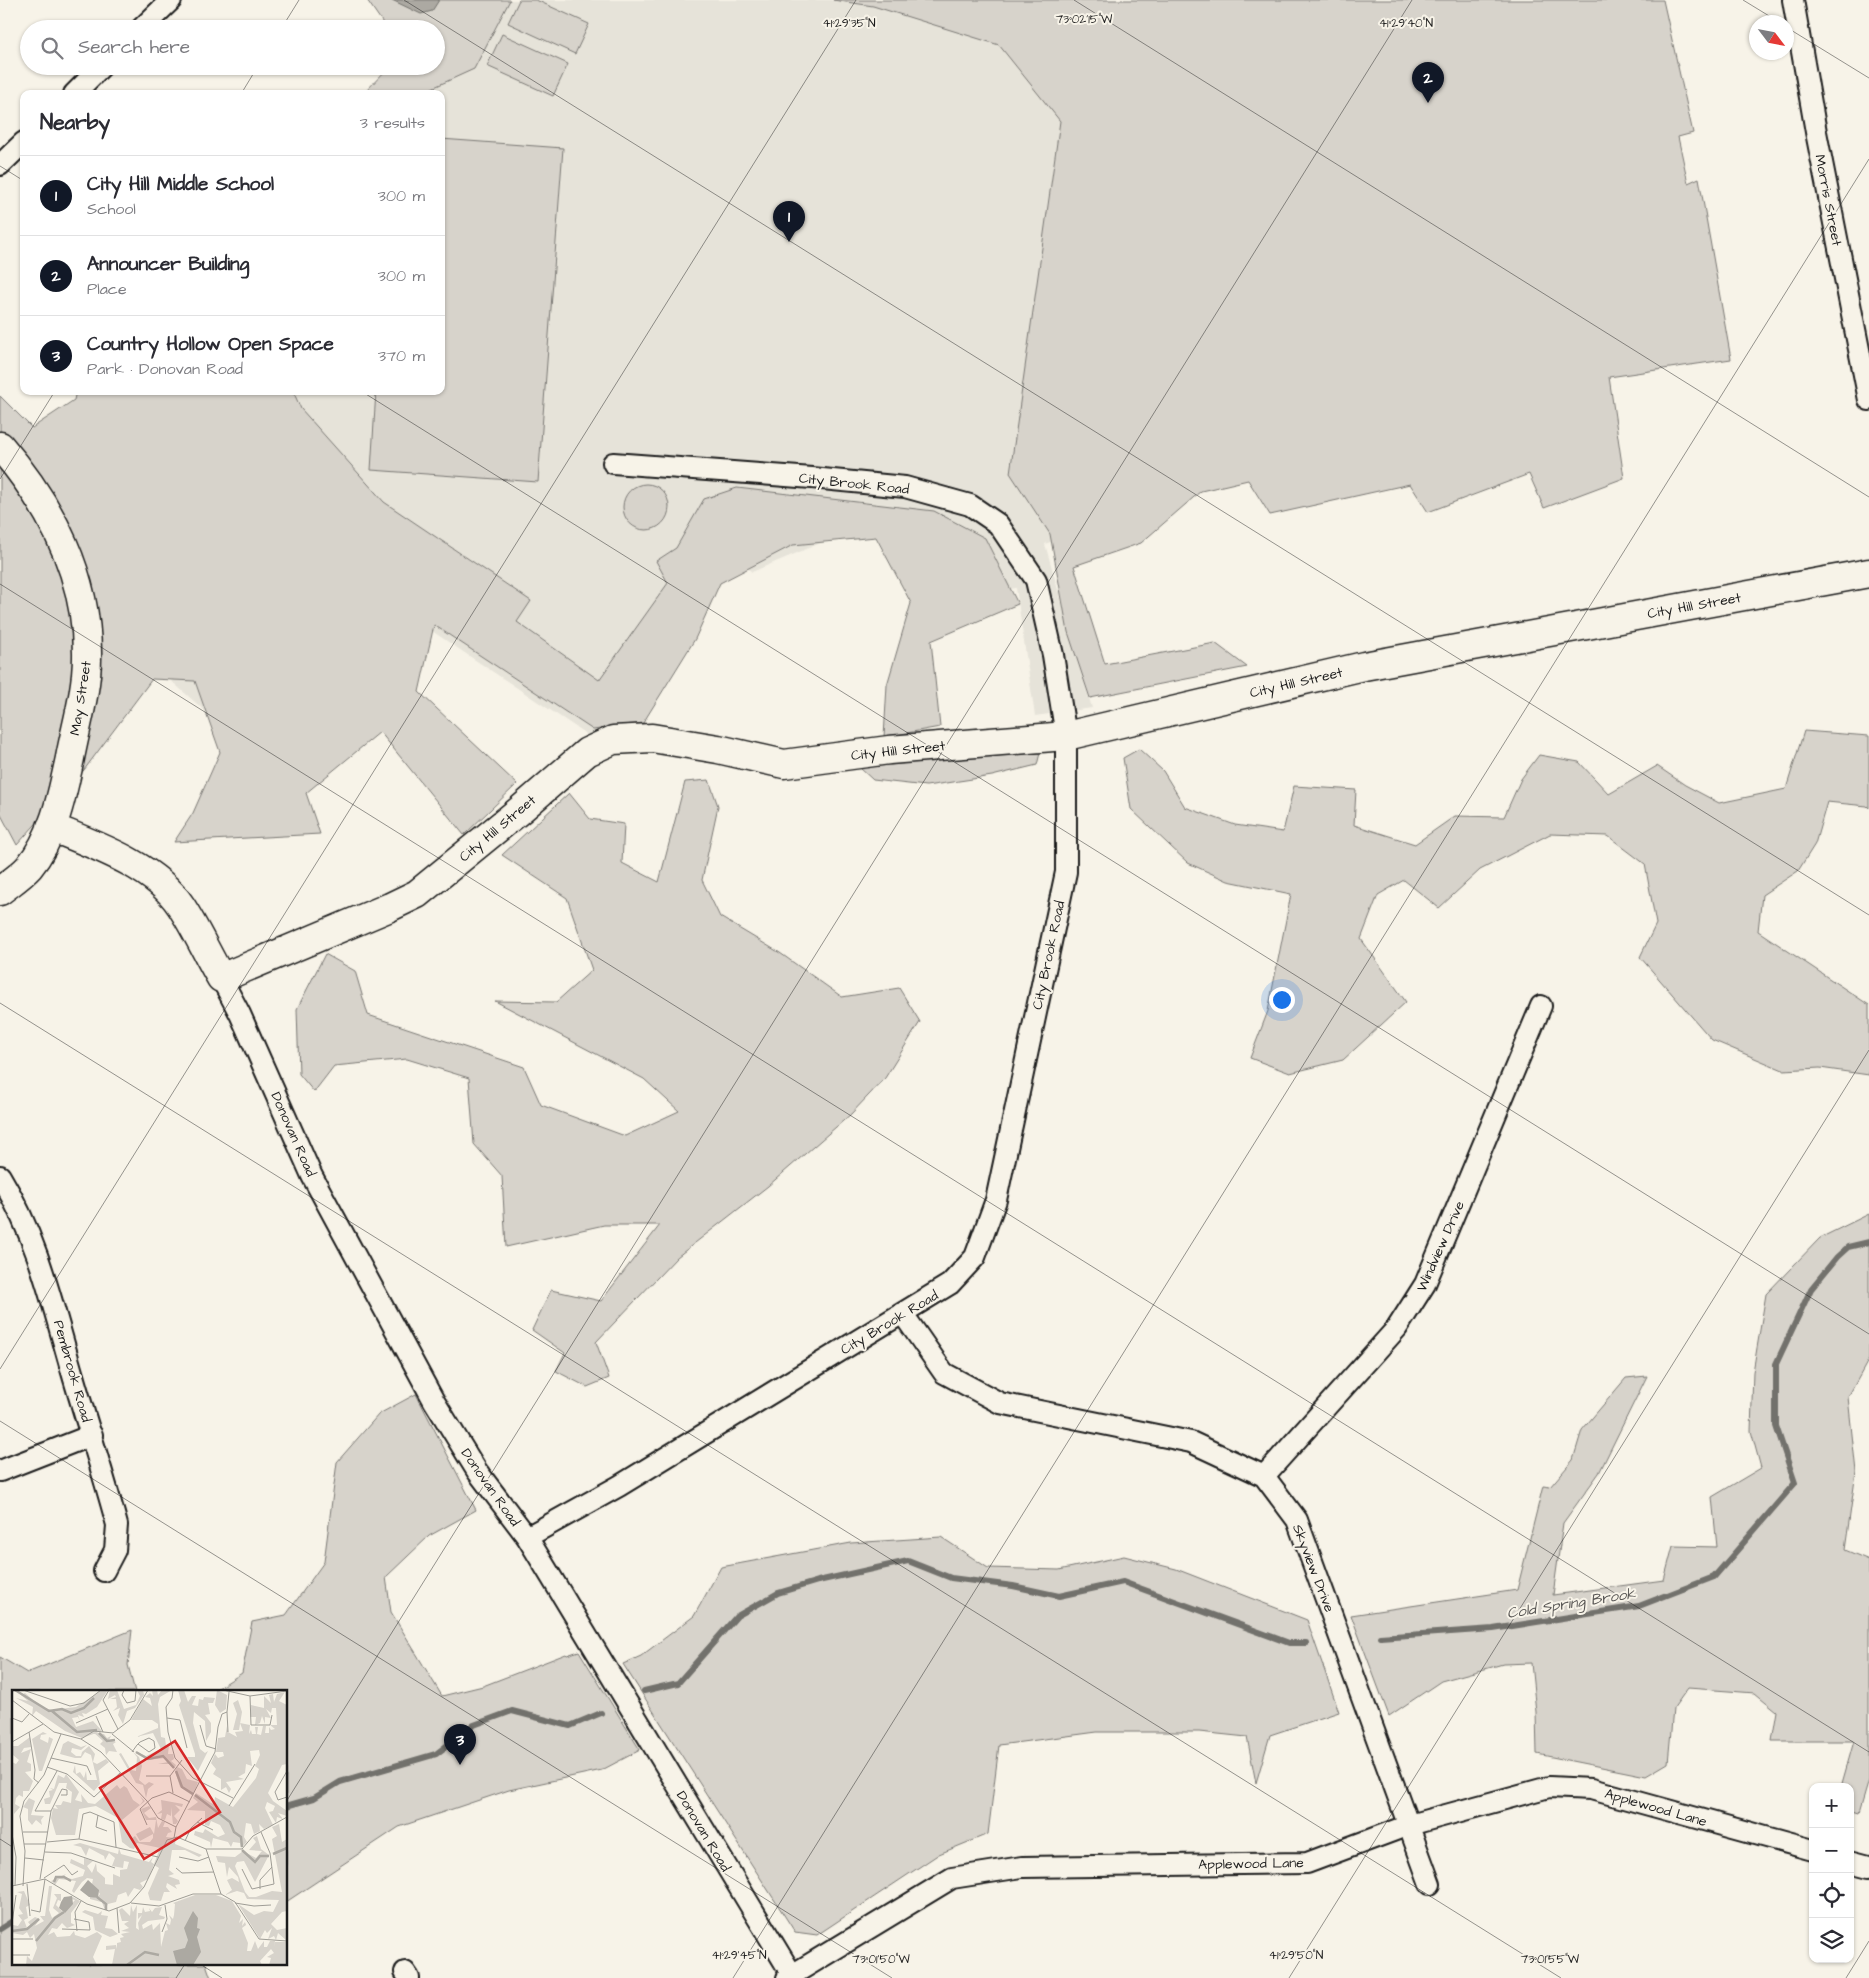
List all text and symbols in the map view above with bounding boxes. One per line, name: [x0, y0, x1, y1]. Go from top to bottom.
text: 73°02'15"W: [1056, 11, 1113, 28]
text: 41°29'35"N: [823, 15, 876, 32]
text: 41°29'40"N: [1379, 15, 1434, 32]
north arrow: [1749, 15, 1794, 60]
search box: [20, 20, 445, 75]
icon: search: [38, 34, 66, 62]
text: Search here: [78, 34, 190, 61]
pin: 2: [1412, 62, 1444, 103]
text: Nearby: [40, 108, 110, 137]
text: 3 results: [360, 112, 425, 134]
street label: Morris Street: [1809, 153, 1847, 248]
text: City Hill Middle School: [87, 171, 274, 198]
text: 1: [55, 185, 57, 207]
text: 300 m: [378, 185, 425, 207]
text: School: [87, 198, 136, 220]
pin: 1: [773, 201, 805, 242]
text: Announcer Building: [87, 251, 249, 278]
text: 2: [51, 265, 61, 287]
text: 300 m: [378, 265, 425, 287]
text: Place: [87, 278, 127, 300]
text: Country Hollow Open Space: [87, 331, 334, 358]
text: 3: [52, 345, 60, 367]
text: 370 m: [378, 345, 425, 367]
text: Park · Donovan Road: [87, 358, 243, 380]
street label: City Brook Road: [798, 468, 910, 500]
street label: City Hill Street: [1646, 588, 1743, 624]
street label: May Street: [65, 659, 97, 737]
street label: City Hill Street: [1248, 662, 1345, 703]
street label: City Hill Street: [850, 736, 947, 766]
street label: City Hill Street: [455, 790, 541, 867]
street label: City Brook Road: [1028, 899, 1070, 1011]
your location: [1269, 987, 1295, 1013]
street label: Donovan Road: [265, 1089, 321, 1180]
street label: Windview Drive: [1412, 1198, 1470, 1295]
street label: City Brook Road: [837, 1286, 942, 1360]
street label: Pembrook Road: [48, 1318, 96, 1425]
street label: Donovan Road: [456, 1445, 524, 1531]
street label: Skyview Drive: [1287, 1521, 1339, 1616]
water label: Cold Spring Brook: [1505, 1583, 1638, 1625]
inset map: [12, 1690, 288, 1966]
pin: 3: [444, 1724, 476, 1765]
map controls: [1809, 1783, 1854, 1963]
button: +: [1809, 1783, 1854, 1828]
street label: Applewood Lane: [1602, 1784, 1710, 1832]
street label: Donovan Road: [671, 1787, 735, 1876]
button: −: [1809, 1828, 1854, 1873]
street label: Applewood Lane: [1198, 1853, 1304, 1875]
button: locate: [1809, 1873, 1854, 1918]
button: layers: [1809, 1918, 1854, 1963]
text: 41°29'45"N: [711, 1947, 767, 1964]
text: 41°29'50"N: [1269, 1947, 1324, 1964]
text: 73°01'50"W: [852, 1951, 910, 1968]
text: 73°01'55"W: [1521, 1951, 1580, 1968]

